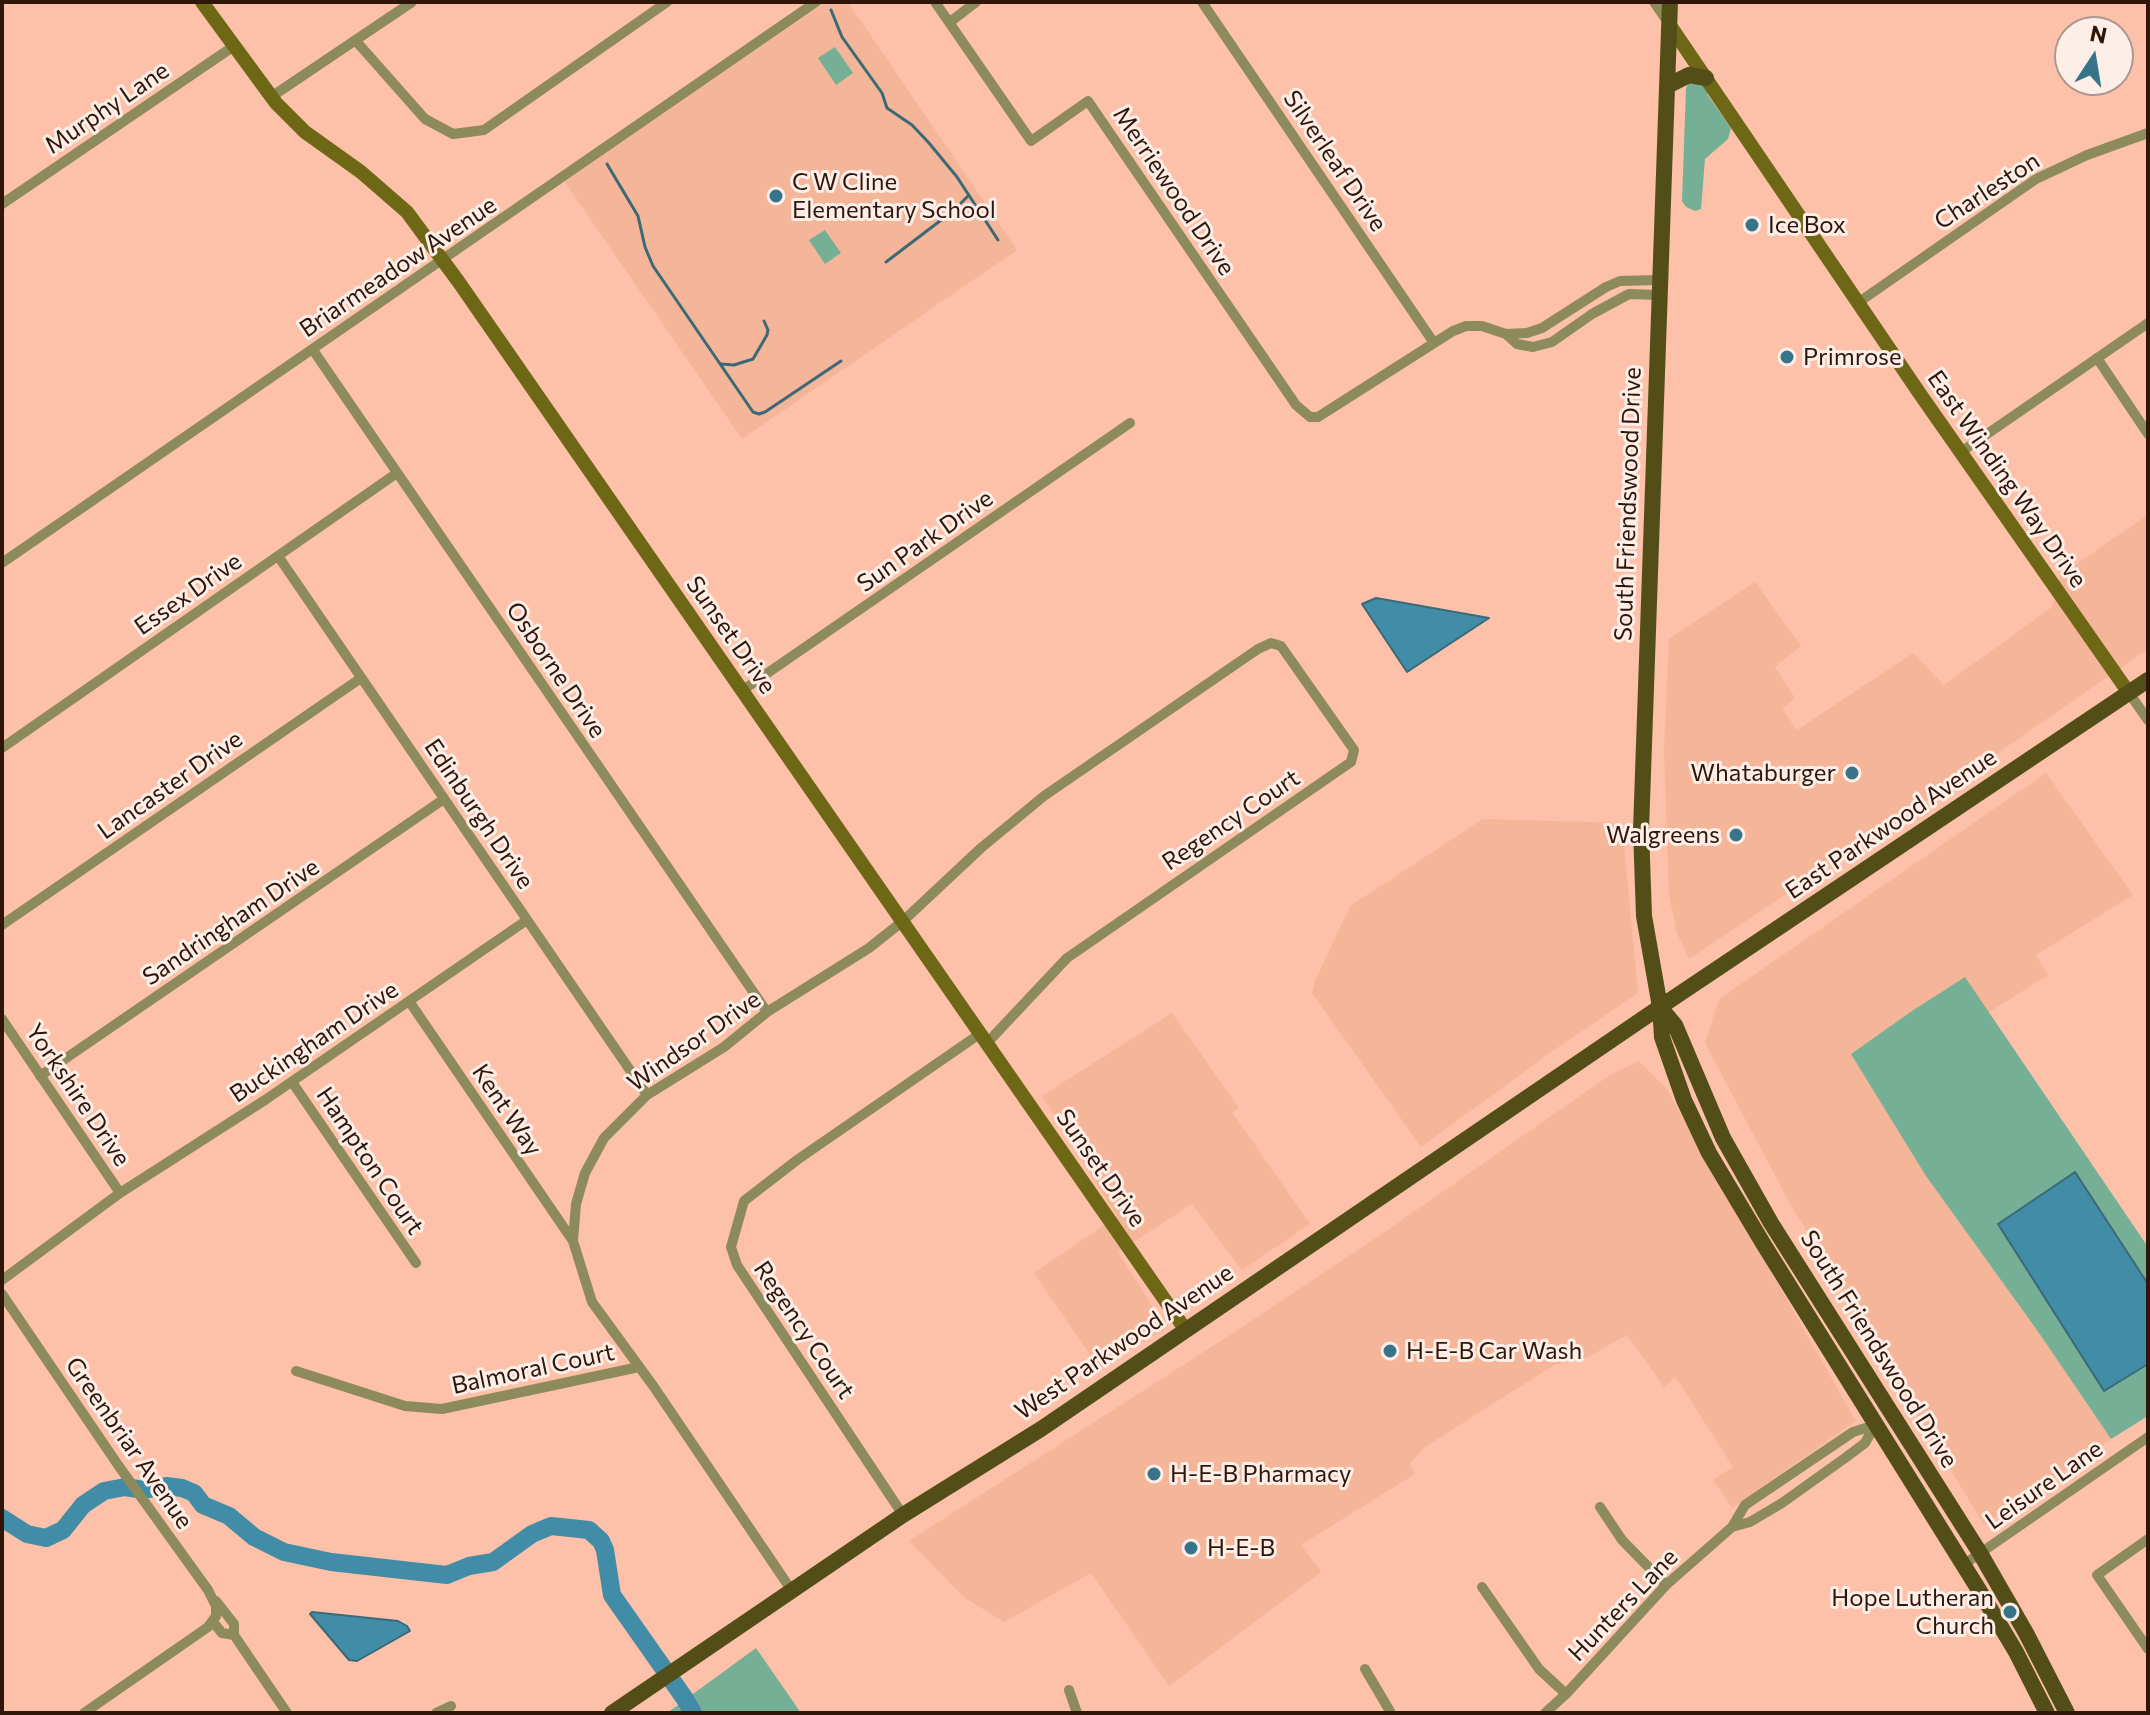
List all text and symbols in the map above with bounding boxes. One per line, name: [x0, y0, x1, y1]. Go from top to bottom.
north arrow: [2054, 16, 2134, 96]
text: N: [2088, 19, 2110, 49]
street label: Murphy Lane: [40, 56, 174, 160]
street label: Silverleaf Drive: [1277, 85, 1393, 237]
street label: Merriewood Drive: [1107, 101, 1241, 281]
street label: Charleston: [1929, 146, 2045, 236]
place label: C W Cline Elementary School: [792, 168, 996, 224]
marker: C W Cline Elementary School: [767, 187, 785, 205]
street label: Briarmeadow Avenue: [294, 190, 502, 344]
place label: Ice Box: [1768, 211, 1846, 239]
marker: Ice Box: [1743, 216, 1761, 234]
place label: Primrose: [1803, 343, 1902, 371]
marker: Primrose: [1778, 348, 1796, 366]
street label: East Winding Way Drive: [1921, 365, 2093, 593]
street label: South Friendswood Drive: [1609, 367, 1647, 641]
street label: Sun Park Drive: [852, 484, 998, 598]
street label: Essex Drive: [129, 547, 247, 641]
street label: Sunset Drive: [680, 571, 782, 699]
street label: Osborne Drive: [500, 597, 612, 743]
street label: Lancaster Drive: [92, 725, 248, 845]
street label: Edinburgh Drive: [418, 734, 540, 894]
street label: East Parkwood Avenue: [1780, 743, 2002, 905]
place label: Whataburger: [1691, 759, 1836, 787]
street label: Regency Court: [1157, 763, 1305, 877]
marker: Whataburger: [1843, 764, 1861, 782]
place label: Walgreens: [1606, 821, 1720, 849]
marker: Walgreens: [1727, 826, 1745, 844]
street label: Sandringham Drive: [137, 852, 325, 992]
street label: Buckingham Drive: [224, 975, 404, 1109]
street label: Windsor Drive: [622, 985, 766, 1097]
street label: Yorkshire Drive: [20, 1018, 136, 1172]
street label: Kent Way: [466, 1059, 548, 1161]
street label: Hampton Court: [310, 1082, 430, 1240]
street label: Sunset Drive: [1050, 1104, 1152, 1232]
street label: South Friendswood Drive: [1794, 1225, 1964, 1473]
street label: Regency Court: [747, 1256, 861, 1404]
street label: West Parkwood Avenue: [1009, 1258, 1239, 1426]
place label: H-E-B Car Wash: [1406, 1337, 1582, 1365]
street label: Balmoral Court: [449, 1338, 617, 1400]
marker: H-E-B Car Wash: [1381, 1342, 1399, 1360]
street label: Greenbriar Avenue: [59, 1352, 199, 1534]
street label: Leisure Lane: [1980, 1434, 2108, 1536]
place label: H-E-B Pharmacy: [1170, 1460, 1351, 1488]
marker: H-E-B Pharmacy: [1145, 1465, 1163, 1483]
place label: H-E-B: [1207, 1534, 1275, 1562]
marker: H-E-B: [1182, 1539, 1200, 1557]
street label: Hunters Lane: [1562, 1543, 1684, 1667]
place label: Hope Lutheran Church: [1831, 1584, 1994, 1640]
marker: Hope Lutheran Church: [2001, 1603, 2019, 1621]

